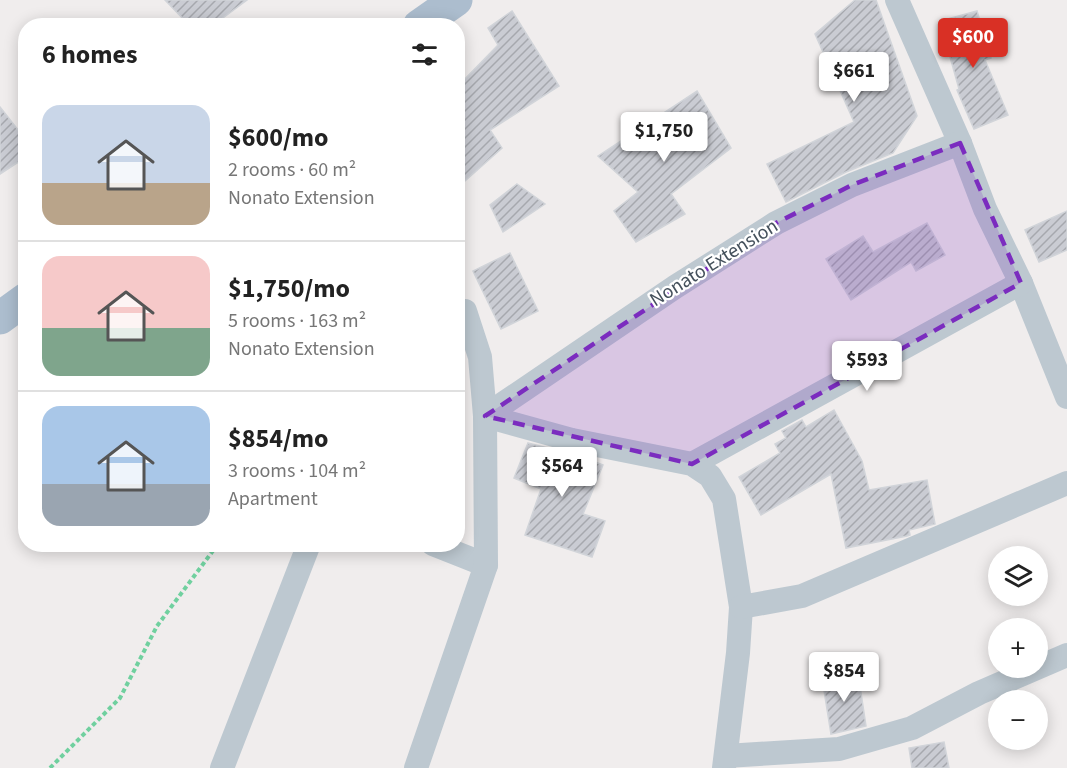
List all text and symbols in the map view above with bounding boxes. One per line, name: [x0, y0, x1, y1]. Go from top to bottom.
pin: $600: [937, 18, 1009, 69]
text: $600: [952, 23, 994, 51]
text: 6 homes: [42, 36, 137, 73]
icon: filters: [408, 38, 441, 71]
pin: $661: [818, 52, 890, 103]
text: $661: [833, 57, 875, 85]
pin: $1,750: [615, 112, 713, 163]
text: $1,750: [635, 117, 693, 145]
text: $600/mo: [228, 119, 328, 156]
icon: home: [90, 129, 162, 201]
text: 2 rooms · 60 m²: [228, 156, 356, 184]
text: Nonato Extension: [228, 184, 375, 212]
street label: Nonato Extension: [644, 212, 784, 314]
text: $1,750/mo: [228, 270, 350, 307]
icon: home: [90, 280, 162, 352]
text: 5 rooms · 163 m²: [228, 307, 366, 335]
text: Nonato Extension: [228, 335, 375, 363]
pin: $593: [831, 341, 903, 392]
text: $593: [846, 346, 888, 374]
text: $854/mo: [228, 420, 328, 457]
icon: home: [90, 430, 162, 502]
pin: $564: [526, 447, 598, 498]
text: $564: [541, 452, 583, 480]
text: 3 rooms · 104 m²: [228, 457, 366, 485]
text: Apartment: [228, 485, 318, 513]
map controls: [988, 546, 1048, 750]
button: layers: [988, 546, 1048, 606]
button: +: [988, 618, 1048, 678]
pin: $854: [808, 652, 880, 703]
text: $854: [823, 657, 865, 685]
button: −: [988, 690, 1048, 750]

